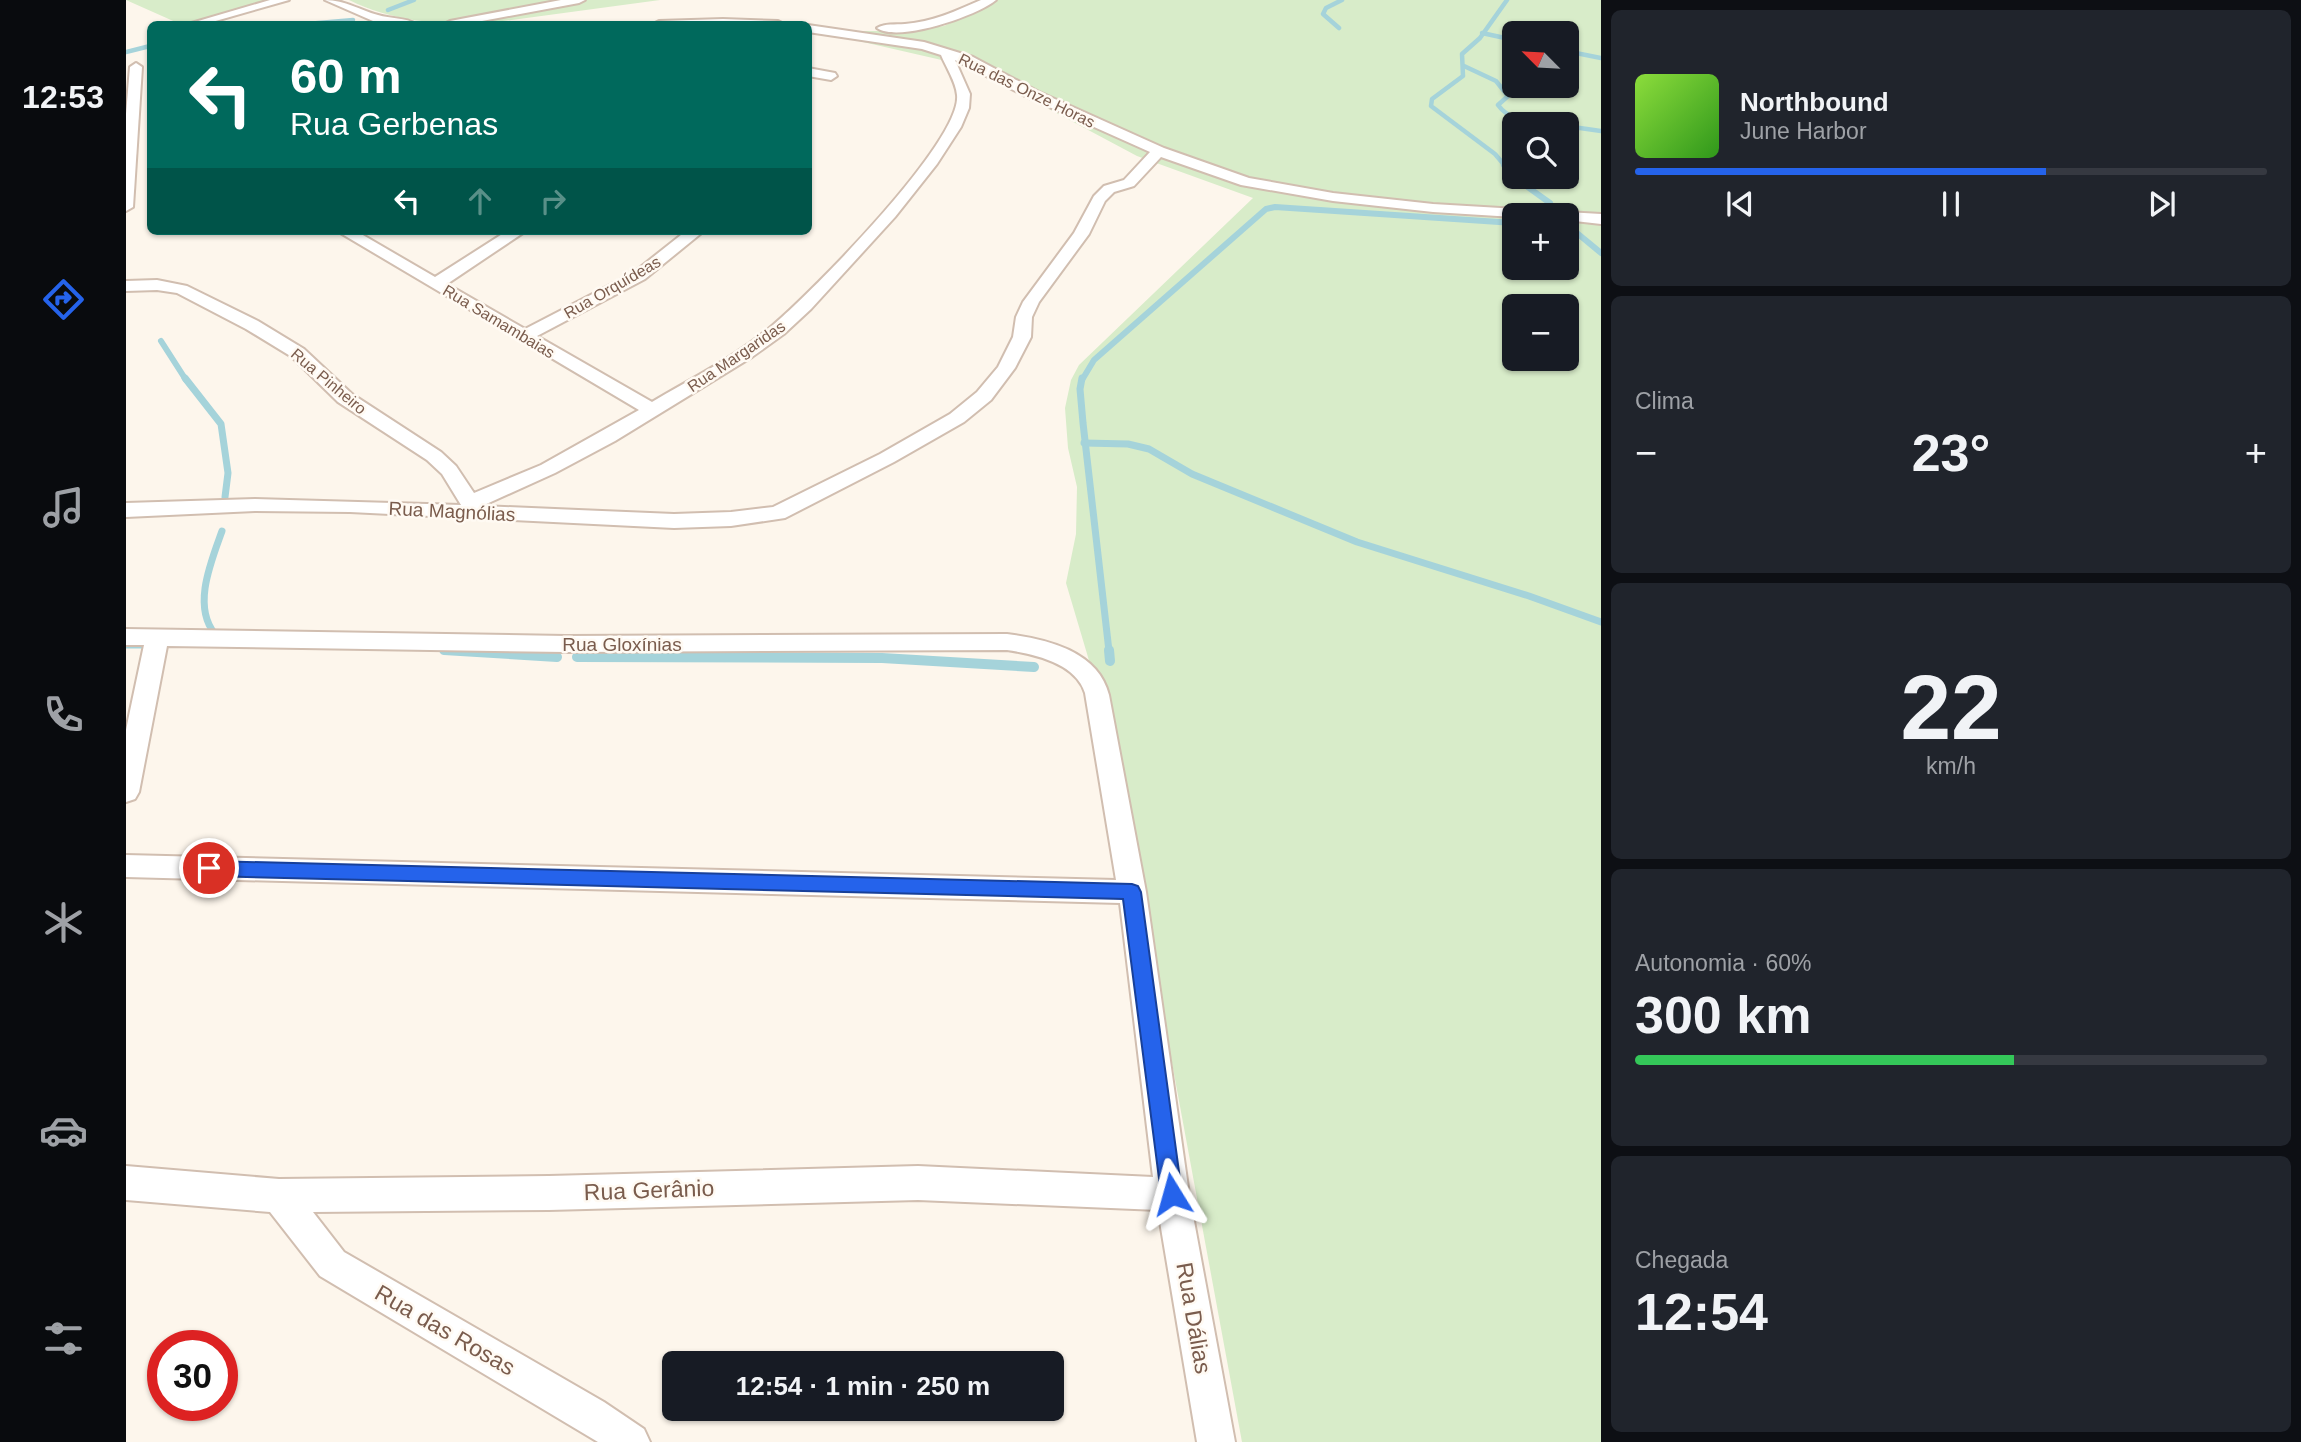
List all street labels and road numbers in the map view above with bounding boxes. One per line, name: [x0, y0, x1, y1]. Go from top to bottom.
street label: Rua das Onze Horas: [956, 50, 1098, 131]
street label: Rua Orquídeas: [561, 253, 663, 322]
street label: Rua Samambaias: [440, 281, 558, 361]
street label: Rua Margaridas: [684, 318, 788, 395]
street label: Rua Pinheiro: [288, 345, 370, 418]
street label: Rua Magnólias: [388, 498, 516, 525]
street label: Rua Gloxínias: [562, 634, 682, 655]
street label: Rua Gerânio: [583, 1175, 715, 1205]
street label: Rua Dálias: [1171, 1260, 1217, 1376]
street label: Rua das Rosas: [370, 1279, 520, 1381]

